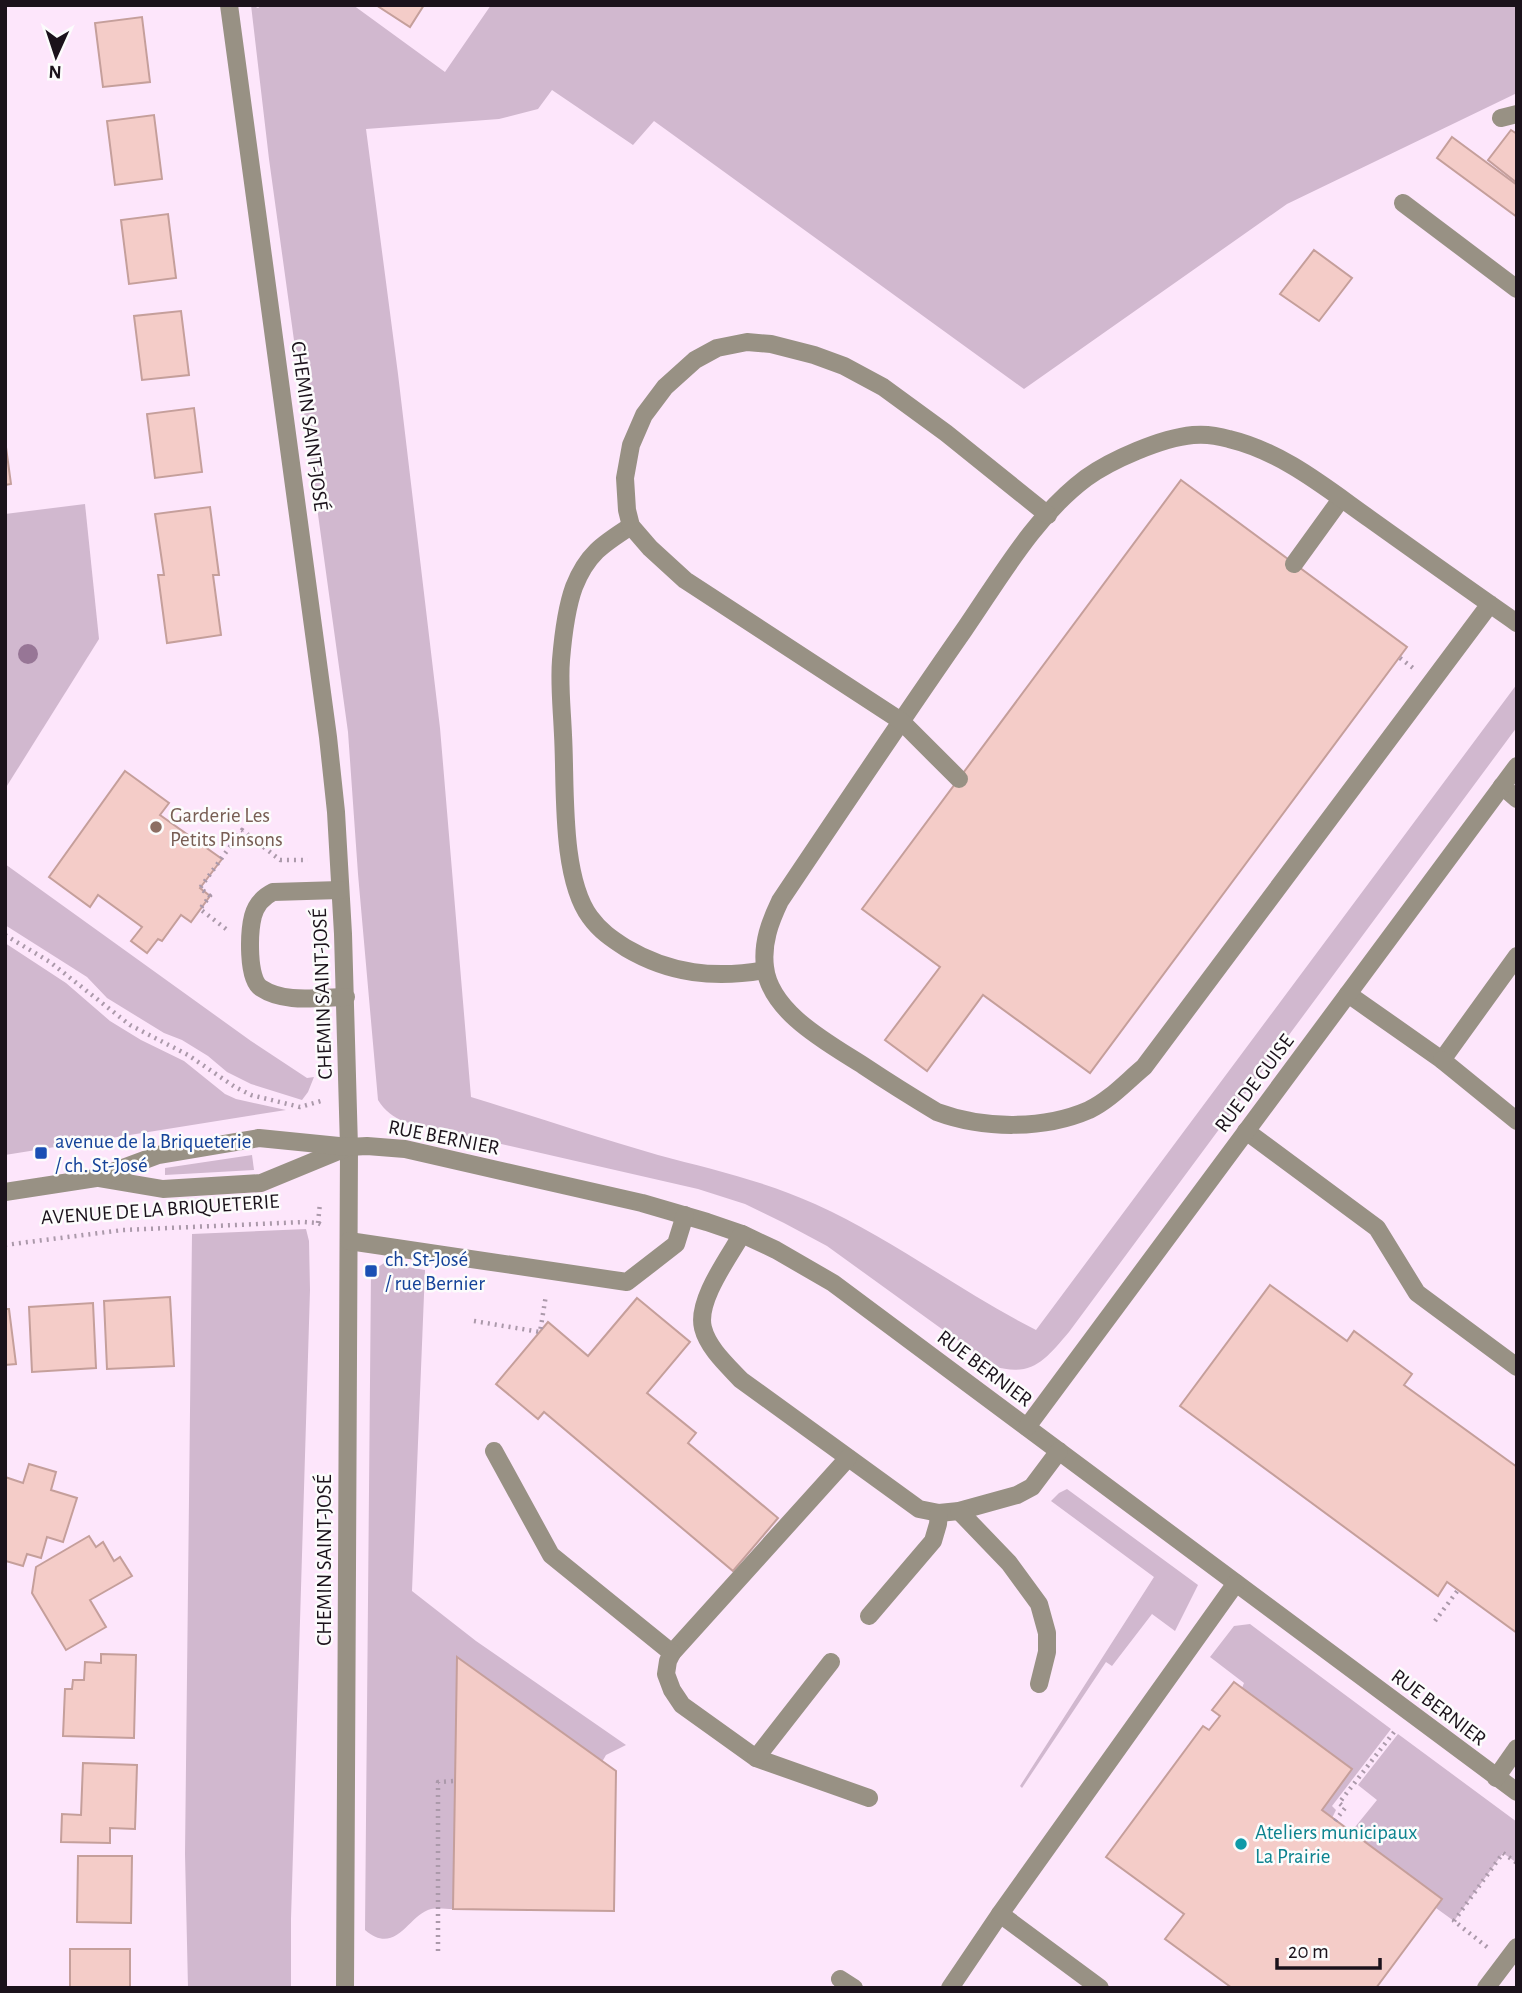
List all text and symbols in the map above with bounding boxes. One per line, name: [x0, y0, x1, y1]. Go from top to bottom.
north arrow: [21, 21, 91, 91]
text: N: [48, 62, 62, 81]
street label: CHEMIN SAINT-JOSÉ: [287, 340, 334, 512]
place label: Garderie Les Petits Pinsons: [170, 805, 283, 850]
marker: Garderie Les Petits Pinsons: [148, 819, 164, 835]
street label: CHEMIN SAINT-JOSÉ: [307, 908, 336, 1080]
street label: RUE DE GUISE: [1211, 1030, 1298, 1136]
street label: RUE BERNIER: [387, 1116, 501, 1159]
place label: avenue de la Briqueterie / ch. St-José: [55, 1131, 251, 1176]
marker: avenue de la Briqueterie / ch. St-José: [33, 1145, 49, 1161]
street label: AVENUE DE LA BRIQUETERIE: [40, 1191, 280, 1228]
place label: ch. St-José / rue Bernier: [385, 1249, 485, 1294]
marker: ch. St-José / rue Bernier: [363, 1263, 379, 1279]
street label: RUE BERNIER: [933, 1326, 1036, 1411]
street label: CHEMIN SAINT-JOSÉ: [312, 1474, 335, 1646]
street label: RUE BERNIER: [1387, 1665, 1490, 1750]
place label: Ateliers municipaux La Prairie: [1255, 1822, 1417, 1867]
marker: Ateliers municipaux La Prairie: [1233, 1836, 1249, 1852]
scale bar: [1277, 1926, 1380, 1970]
text: 20 m: [1288, 1941, 1329, 1962]

